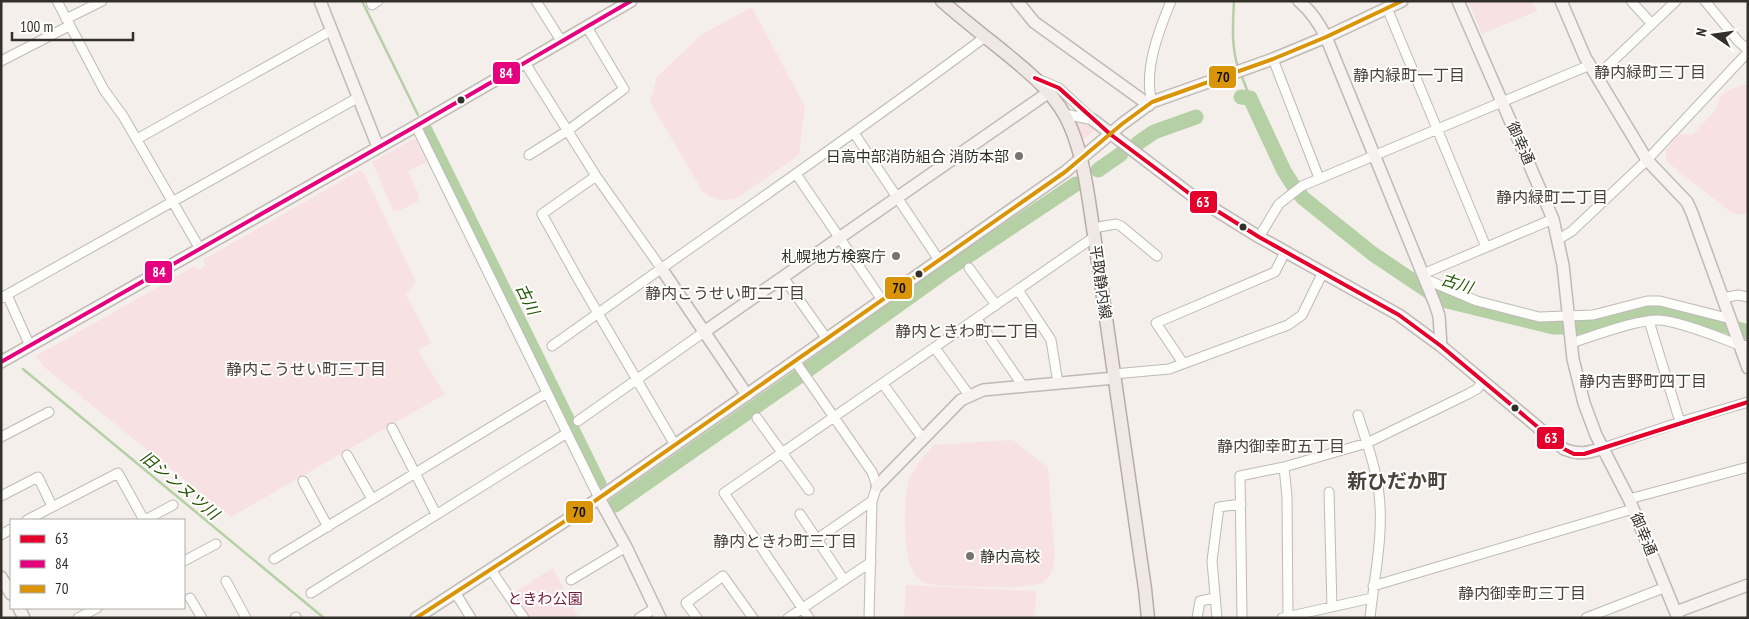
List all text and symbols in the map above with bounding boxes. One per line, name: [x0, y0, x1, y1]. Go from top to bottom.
scale bar: [12, 10, 134, 42]
north arrow: [1689, 10, 1739, 60]
text: 100 m: [20, 17, 53, 36]
text: N: [1692, 26, 1711, 38]
line badge: 84: [492, 61, 521, 85]
district label: 静内緑町三丁目: [1594, 62, 1706, 82]
text: 84: [499, 64, 513, 82]
line badge: 70: [1208, 65, 1237, 89]
district label: 静内緑町一丁目: [1353, 65, 1465, 85]
text: 70: [1216, 68, 1230, 86]
unlabelled marker: [456, 95, 466, 105]
street label: 御幸通: [1503, 119, 1539, 167]
place label: 日高中部消防組合 消防本部: [826, 147, 1009, 166]
marker: 日高中部消防組合 消防本部: [1013, 150, 1025, 162]
district label: 静内緑町二丁目: [1496, 187, 1608, 207]
line badge: 63: [1189, 190, 1218, 214]
text: 63: [1196, 193, 1210, 211]
unlabelled marker: [1238, 222, 1248, 232]
street label: 平取静内線: [1086, 244, 1116, 320]
place label: 札幌地方検察庁: [781, 247, 886, 266]
marker: 札幌地方検察庁: [890, 250, 902, 262]
line badge: 84: [144, 260, 173, 284]
text: 84: [152, 263, 166, 281]
unlabelled marker: [914, 269, 924, 279]
water label: 古川: [1439, 269, 1477, 298]
line badge: 70: [884, 276, 913, 300]
text: 70: [892, 279, 906, 297]
water label: 古川: [512, 280, 545, 320]
district label: 静内こうせい町二丁目: [645, 283, 805, 303]
district label: 静内ときわ町二丁目: [895, 321, 1039, 341]
district label: 静内こうせい町三丁目: [226, 359, 386, 379]
district label: 静内吉野町四丁目: [1579, 371, 1707, 391]
unlabelled marker: [1510, 403, 1520, 413]
line badge: 63: [1536, 426, 1565, 450]
text: 63: [1544, 429, 1558, 447]
district label: 静内御幸町五丁目: [1217, 436, 1345, 456]
water label: 旧シンヌツ川: [137, 446, 225, 525]
district label: 新ひだか町: [1347, 468, 1447, 494]
line badge: 70: [565, 500, 594, 524]
text: 70: [572, 503, 586, 521]
street label: 御幸通: [1626, 510, 1662, 558]
legend: [10, 519, 185, 609]
text: 63: [55, 529, 69, 548]
district label: 静内ときわ町三丁目: [713, 531, 857, 551]
place label: 静内高校: [980, 547, 1040, 566]
marker: 静内高校: [964, 550, 976, 562]
text: 84: [55, 554, 69, 573]
text: 70: [55, 579, 69, 598]
district label: 静内御幸町三丁目: [1458, 583, 1586, 603]
park label: ときわ公園: [507, 589, 583, 608]

